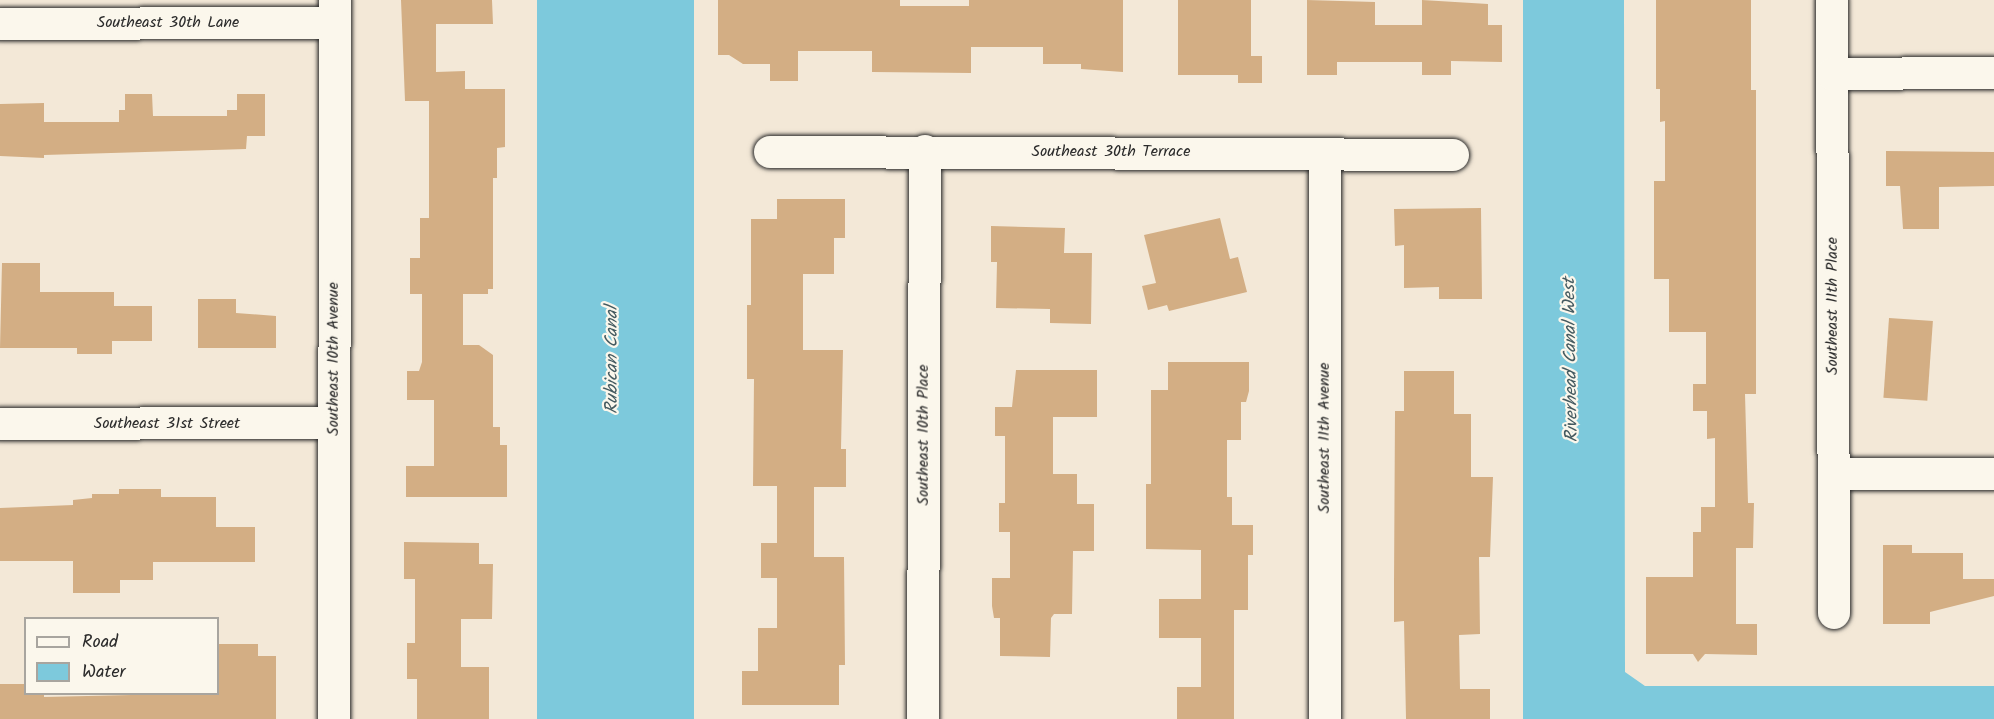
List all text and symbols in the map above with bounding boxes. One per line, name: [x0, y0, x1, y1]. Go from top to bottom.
street label: Southeast 30th Lane: [97, 13, 239, 33]
street label: Southeast 30th Terrace: [1032, 142, 1190, 162]
street label: Southeast 11th Place: [1823, 237, 1843, 375]
water label: Riverhead Canal West: [1560, 278, 1584, 442]
street label: Southeast 10th Avenue: [324, 282, 344, 436]
water label: Rubican Canal: [602, 306, 624, 414]
street label: Southeast 11th Avenue: [1315, 363, 1335, 513]
street label: Southeast 10th Place: [914, 365, 934, 505]
street label: Southeast 31st Street: [94, 414, 240, 434]
legend: [24, 617, 219, 695]
text: Road: [82, 628, 118, 657]
text: Water: [82, 658, 126, 687]

